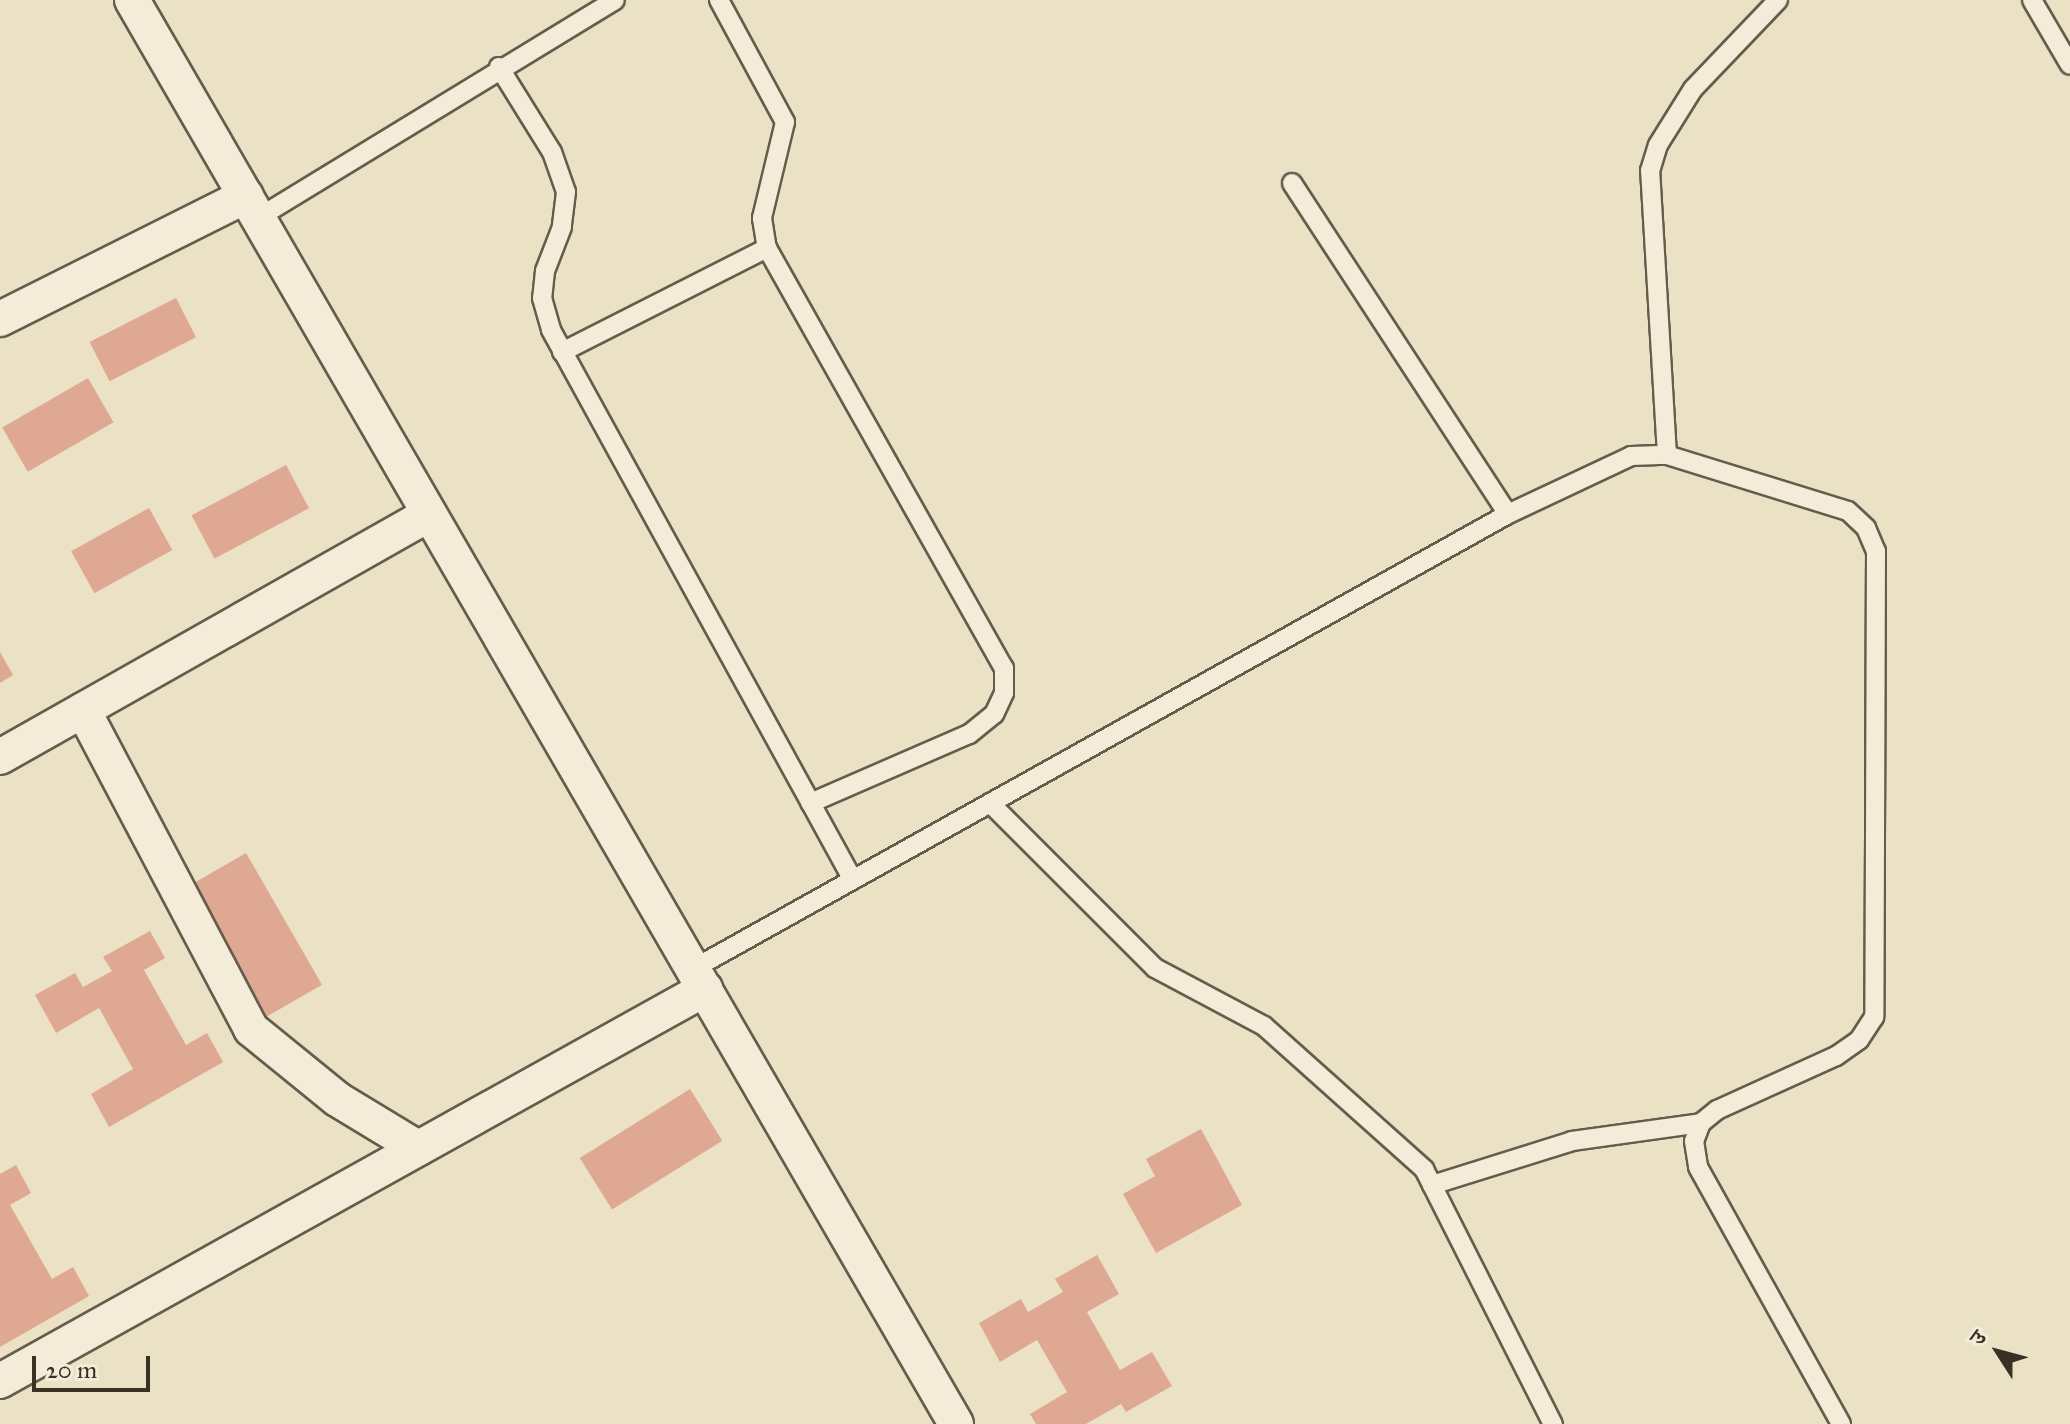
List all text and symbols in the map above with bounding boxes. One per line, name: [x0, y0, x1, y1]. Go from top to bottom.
north arrow: [1958, 1312, 2038, 1392]
text: उ: [1964, 1325, 1992, 1350]
scale bar: [36, 1340, 154, 1390]
text: 20 m: [46, 1355, 97, 1385]

